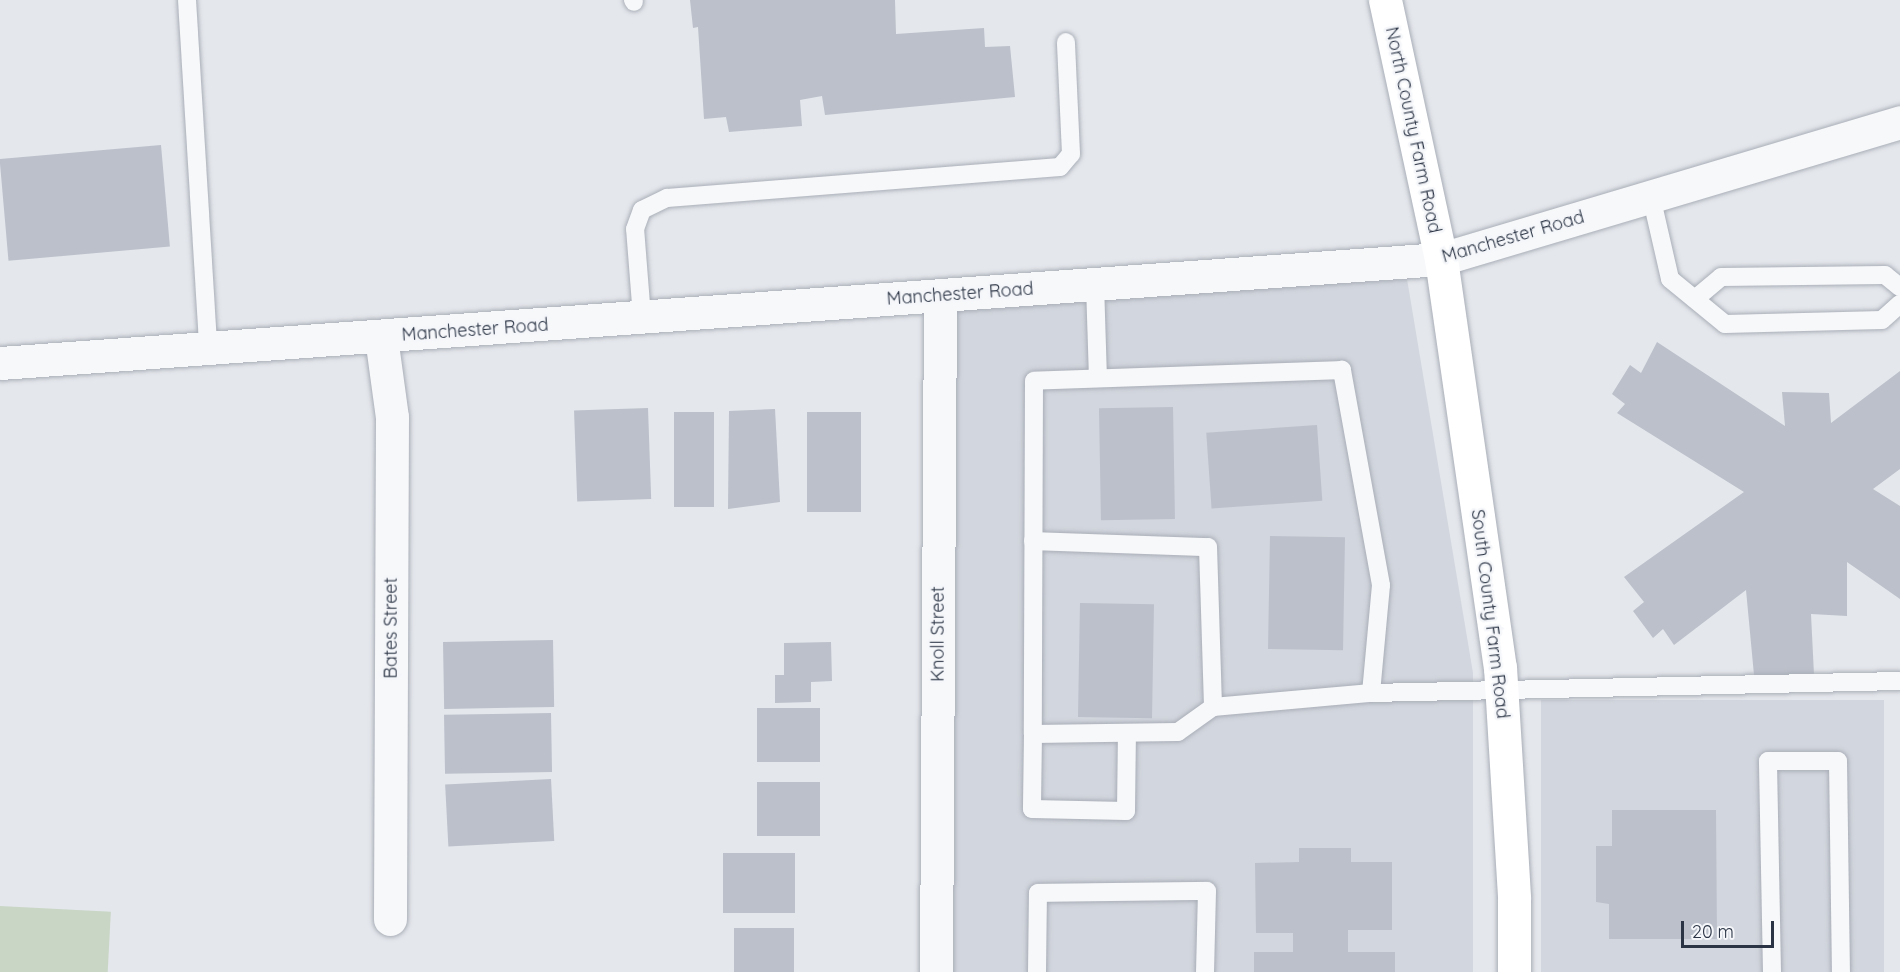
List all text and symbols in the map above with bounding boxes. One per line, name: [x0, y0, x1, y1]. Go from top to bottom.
street label: North County Farm Road: [1381, 25, 1445, 235]
street label: Manchester Road: [1439, 206, 1587, 268]
street label: Manchester Road: [886, 278, 1034, 310]
street label: Manchester Road: [401, 314, 549, 346]
street label: South County Farm Road: [1466, 508, 1514, 720]
street label: Bates Street: [380, 577, 402, 679]
street label: Knoll Street: [927, 586, 949, 682]
scale bar: [1684, 909, 1777, 947]
text: 20 m: [1692, 920, 1734, 943]

